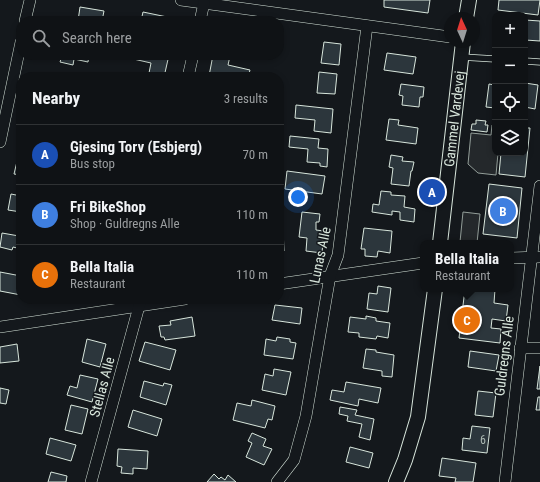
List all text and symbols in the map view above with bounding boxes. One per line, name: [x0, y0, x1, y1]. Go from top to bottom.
north arrow: [444, 12, 480, 48]
map controls: [492, 12, 528, 156]
button: +: [492, 12, 528, 48]
search box: [16, 16, 284, 60]
icon: search: [30, 27, 52, 49]
text: Search here: [62, 29, 132, 47]
button: −: [492, 48, 528, 84]
street label: Gammel Vardevej: [441, 70, 468, 168]
button: locate: [492, 84, 528, 120]
text: Nearby: [32, 88, 80, 108]
text: 3 results: [224, 91, 268, 106]
button: layers: [492, 120, 528, 156]
text: Gjesing Torv (Esbjerg): [70, 138, 202, 156]
text: A: [41, 147, 49, 162]
text: 70 m: [242, 147, 268, 162]
text: Bus stop: [70, 156, 115, 171]
pin: A: [419, 177, 445, 207]
your location: [288, 187, 308, 207]
pin: B: [490, 196, 516, 226]
text: Fri BikeShop: [70, 198, 146, 216]
text: B: [41, 207, 49, 222]
text: 110 m: [236, 207, 268, 222]
text: Shop · Guldregns Alle: [70, 216, 180, 231]
street label: Lunas Alle: [306, 225, 334, 285]
popup: [420, 240, 514, 292]
text: Bella Italia: [435, 250, 499, 268]
text: Bella Italia: [70, 258, 134, 276]
text: C: [41, 267, 49, 282]
text: 110 m: [236, 267, 268, 282]
text: Restaurant: [435, 268, 490, 283]
text: Restaurant: [70, 276, 125, 291]
pin: C: [454, 305, 480, 335]
street label: Guldregns Alle: [491, 315, 517, 397]
street label: Stellas Alle: [86, 355, 118, 419]
house number: 6: [480, 433, 486, 447]

